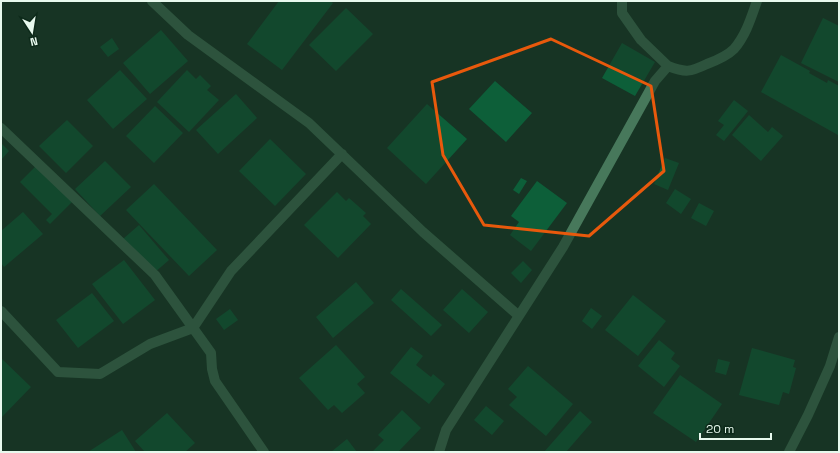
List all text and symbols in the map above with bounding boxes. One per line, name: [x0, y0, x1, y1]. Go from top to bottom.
north arrow: [12, 12, 52, 52]
text: N: [29, 34, 39, 49]
scale bar: [700, 415, 771, 441]
text: 20 m: [706, 421, 734, 437]

